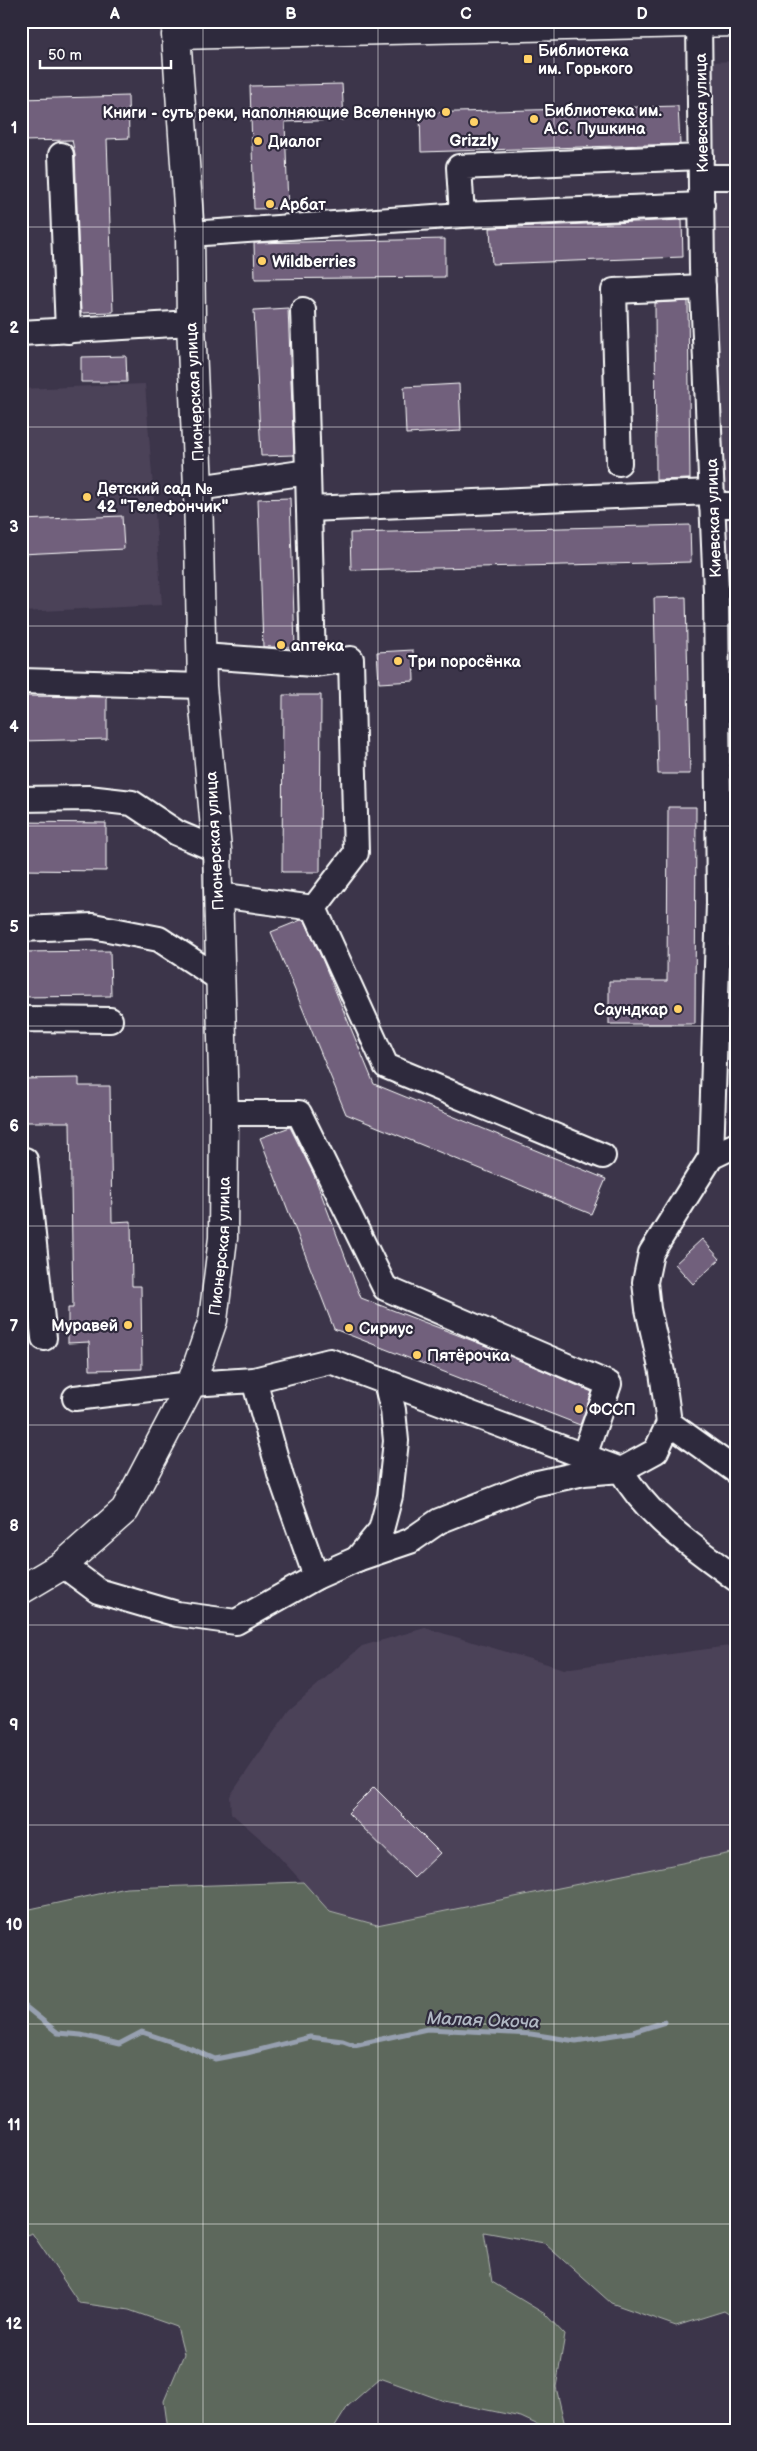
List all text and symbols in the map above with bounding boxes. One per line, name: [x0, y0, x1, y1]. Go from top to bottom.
text: A: [109, 5, 120, 24]
text: B: [285, 5, 297, 24]
text: C: [460, 5, 472, 24]
text: D: [636, 5, 648, 24]
scale bar: [40, 38, 171, 70]
place label: Библиотека им. Горького: [538, 42, 633, 79]
text: 50 m: [48, 46, 82, 65]
marker: Библиотека им. Горького: [522, 53, 534, 65]
street label: Киевская улица: [692, 53, 713, 173]
place label: Библиотека им. А.С. Пушкина: [543, 102, 662, 139]
place label: Книги - суть реки, наполняющие Вселенную: [102, 104, 436, 123]
marker: Книги - суть реки, наполняющие Вселенную: [440, 106, 452, 118]
marker: Библиотека им. А.С. Пушкина: [528, 113, 540, 125]
marker: Grizzly: [468, 116, 480, 128]
text: 1: [11, 119, 17, 138]
place label: Grizzly: [449, 132, 499, 151]
place label: Диалог: [268, 133, 322, 152]
marker: Диалог: [252, 135, 264, 147]
place label: Арбат: [279, 196, 326, 215]
marker: Арбат: [264, 198, 276, 210]
place label: Wildberries: [272, 253, 356, 272]
marker: Wildberries: [256, 255, 268, 267]
text: 2: [9, 319, 19, 338]
street label: Пионерская улица: [182, 321, 209, 462]
street label: Киевская улица: [703, 457, 726, 578]
place label: Детский сад № 42 "Телефончик": [97, 480, 229, 517]
marker: Детский сад № 42 "Телефончик": [81, 491, 93, 503]
text: 3: [9, 518, 19, 537]
place label: аптека: [291, 637, 345, 656]
marker: аптека: [275, 639, 287, 651]
place label: Три поросёнка: [408, 653, 521, 672]
marker: Три поросёнка: [392, 655, 404, 667]
text: 4: [9, 718, 19, 737]
street label: Пионерская улица: [202, 770, 229, 911]
text: 5: [9, 918, 19, 937]
place label: Саундкар: [594, 1001, 669, 1020]
marker: Саундкар: [672, 1003, 684, 1015]
text: 6: [9, 1117, 19, 1136]
street label: Пионерская улица: [206, 1176, 234, 1317]
text: 7: [10, 1317, 19, 1336]
place label: Муравей: [51, 1317, 118, 1336]
marker: Муравей: [122, 1319, 134, 1331]
place label: Сириус: [359, 1320, 413, 1339]
marker: Сириус: [343, 1322, 355, 1334]
place label: Пятёрочка: [427, 1347, 510, 1366]
marker: Пятёрочка: [411, 1349, 423, 1361]
place label: ФССП: [589, 1401, 636, 1420]
marker: ФССП: [573, 1403, 585, 1415]
text: 8: [9, 1517, 19, 1536]
text: 9: [9, 1716, 19, 1735]
text: 10: [6, 1916, 22, 1935]
water label: Малая Окоча: [426, 2008, 540, 2033]
text: 11: [7, 2116, 21, 2135]
text: 12: [6, 2315, 23, 2334]

